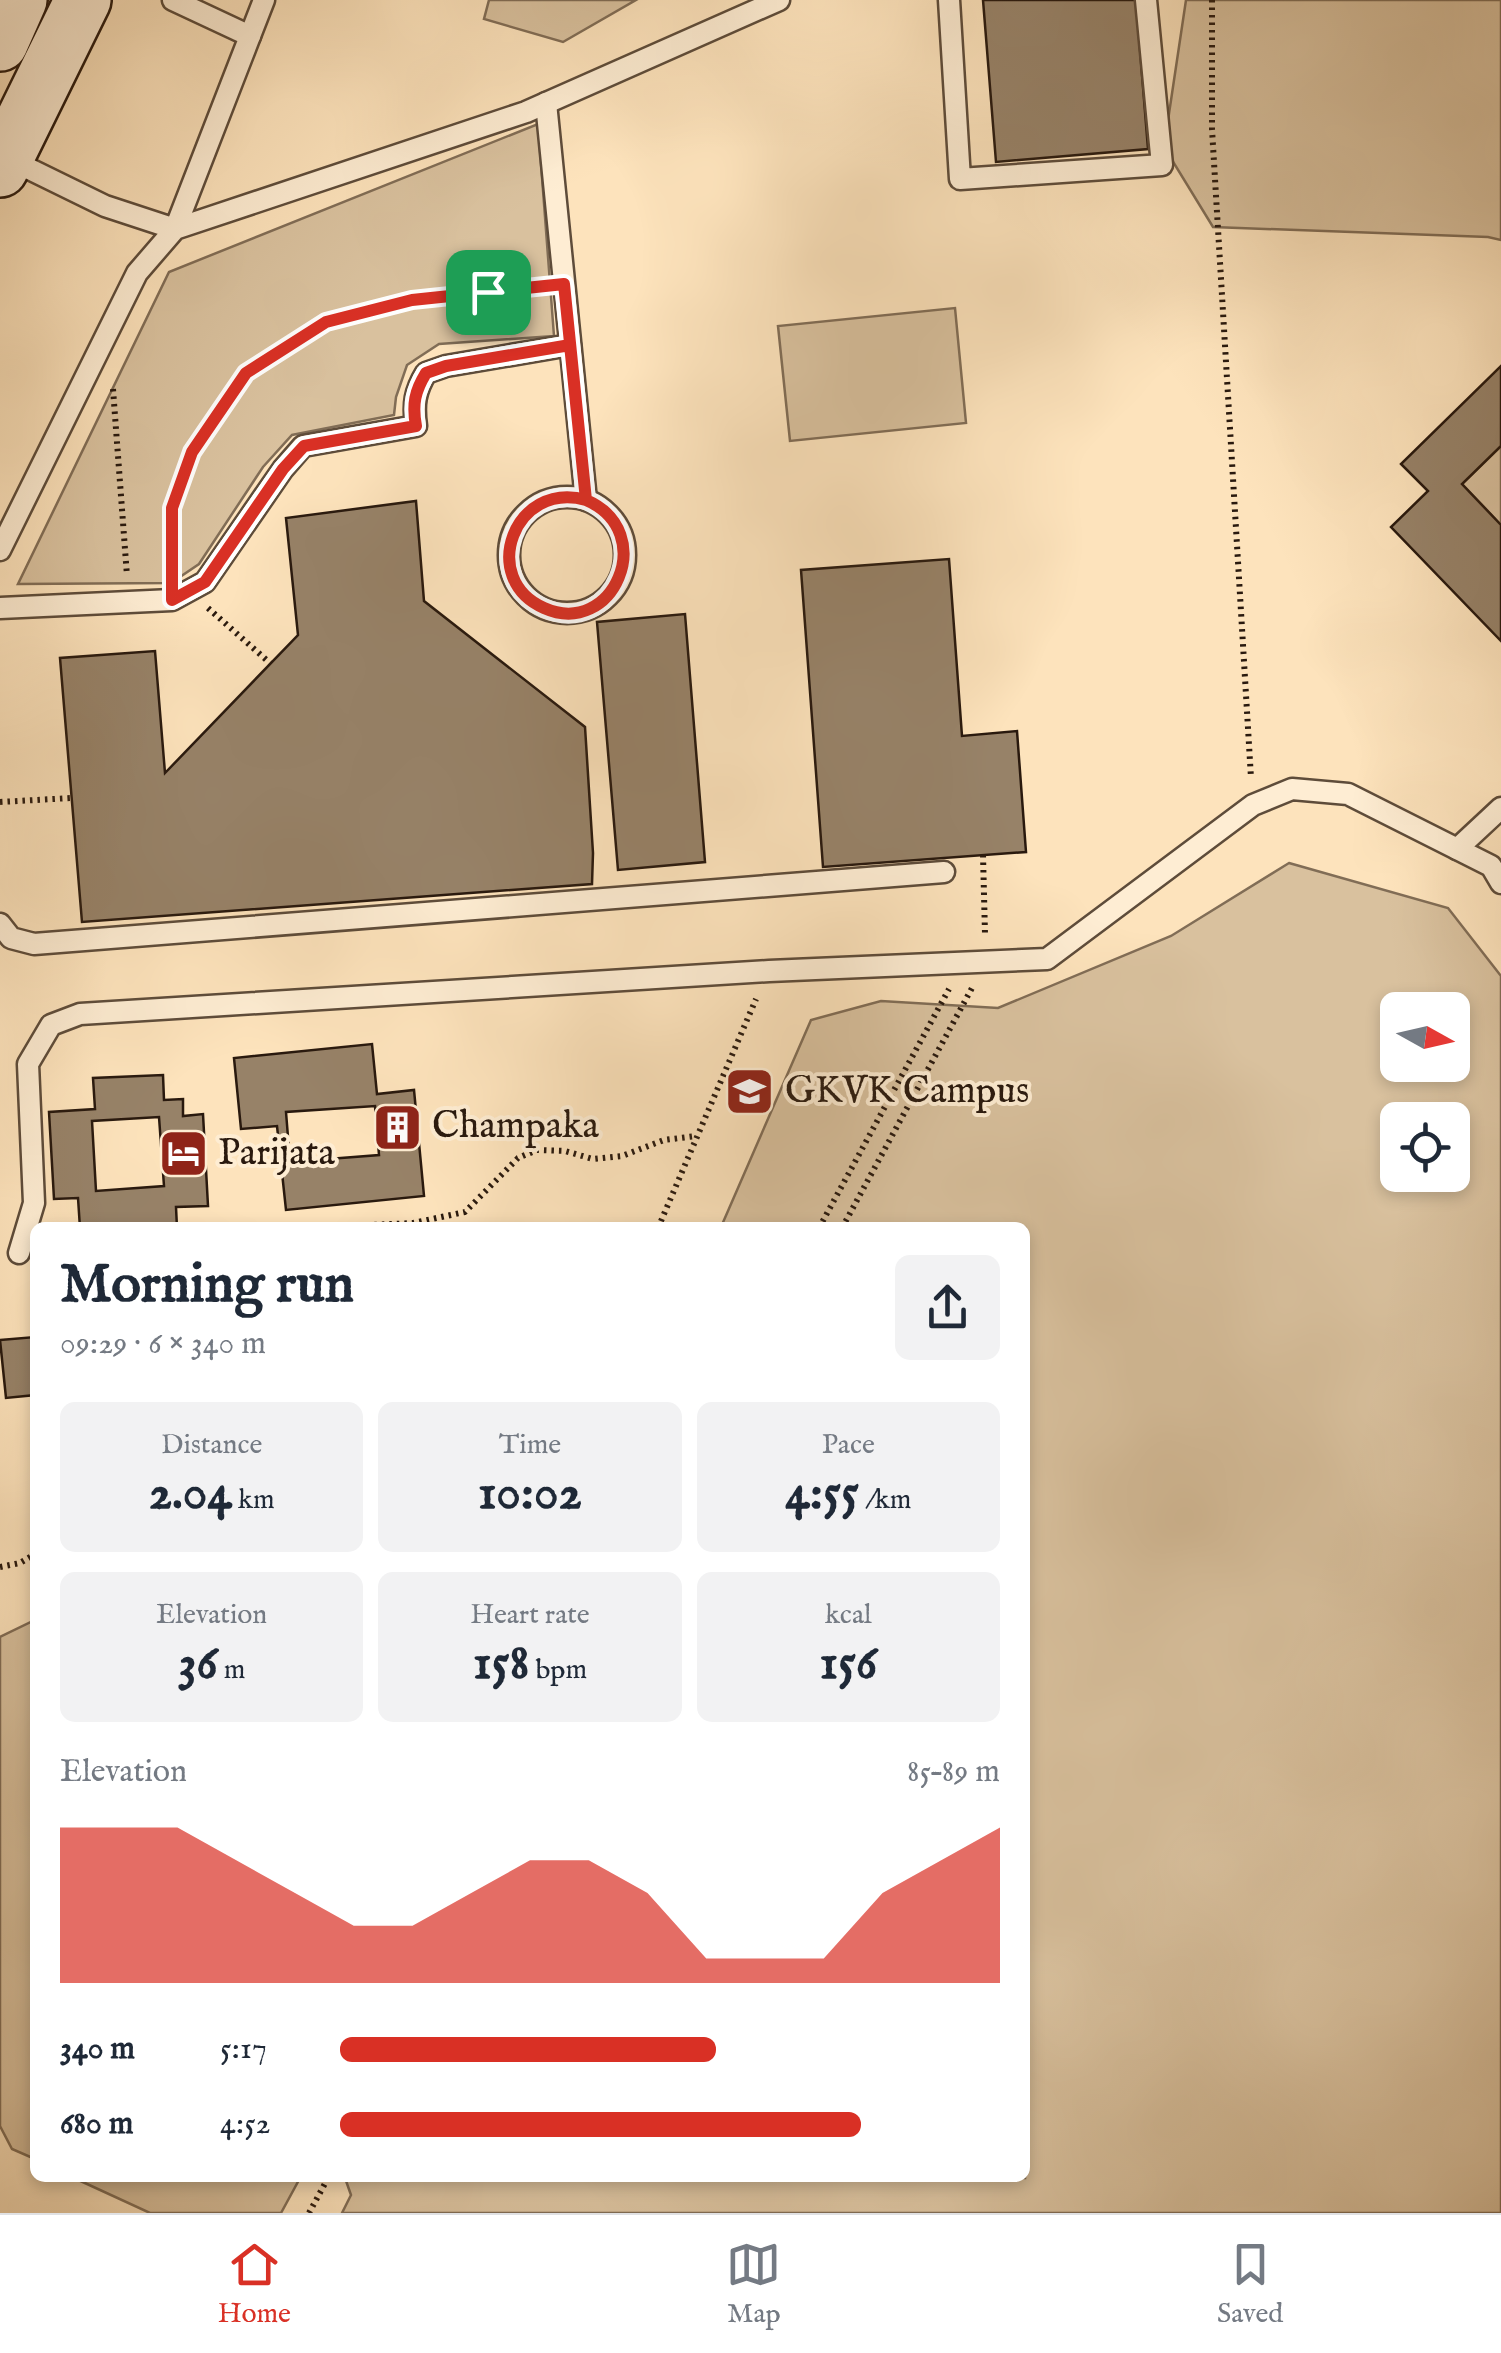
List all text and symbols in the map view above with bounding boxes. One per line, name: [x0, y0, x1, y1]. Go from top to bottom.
pin: [446, 250, 531, 335]
icon: arrive: [461, 265, 516, 320]
north arrow: [1380, 992, 1470, 1082]
map controls: [1380, 992, 1470, 1192]
school or university icon: GKVK Campus: [724, 1066, 776, 1118]
place label: GKVK Campus: [785, 1068, 1029, 1116]
building icon: Champaka: [371, 1101, 423, 1153]
button: locate: [1380, 1102, 1470, 1192]
place label: Champaka: [432, 1103, 600, 1151]
hotel icon: Parijata: [157, 1128, 209, 1180]
place label: Parijata: [218, 1130, 336, 1178]
text: Morning run: [60, 1251, 354, 1321]
button: share: [895, 1255, 1000, 1360]
text: 09:29 · 6 × 340 m: [60, 1324, 266, 1365]
text: Distance: [161, 1428, 262, 1463]
text: Time: [499, 1428, 561, 1463]
text: Pace: [822, 1428, 875, 1463]
text: 2.04: [149, 1463, 232, 1526]
text: 10:02: [478, 1463, 582, 1526]
text: 4:55: [785, 1463, 859, 1526]
text: km: [232, 1483, 275, 1518]
text: /km: [859, 1483, 911, 1518]
text: Elevation: [156, 1598, 267, 1633]
text: Heart rate: [470, 1598, 590, 1633]
text: kcal: [825, 1598, 872, 1633]
text: 36: [178, 1633, 218, 1696]
text: 158: [473, 1633, 529, 1696]
text: 156: [819, 1633, 877, 1696]
text: m: [218, 1653, 245, 1688]
text: bpm: [529, 1653, 587, 1688]
text: Elevation: [60, 1752, 187, 1793]
text: 85–89 m: [907, 1752, 1000, 1793]
text: 340 m: [60, 2029, 135, 2070]
text: 5:17: [220, 2029, 267, 2070]
text: 680 m: [60, 2104, 133, 2145]
text: 4:52: [220, 2104, 271, 2145]
tab: Home: [218, 2237, 291, 2332]
tab: Map: [726, 2237, 781, 2332]
tab: Saved: [1217, 2237, 1283, 2332]

